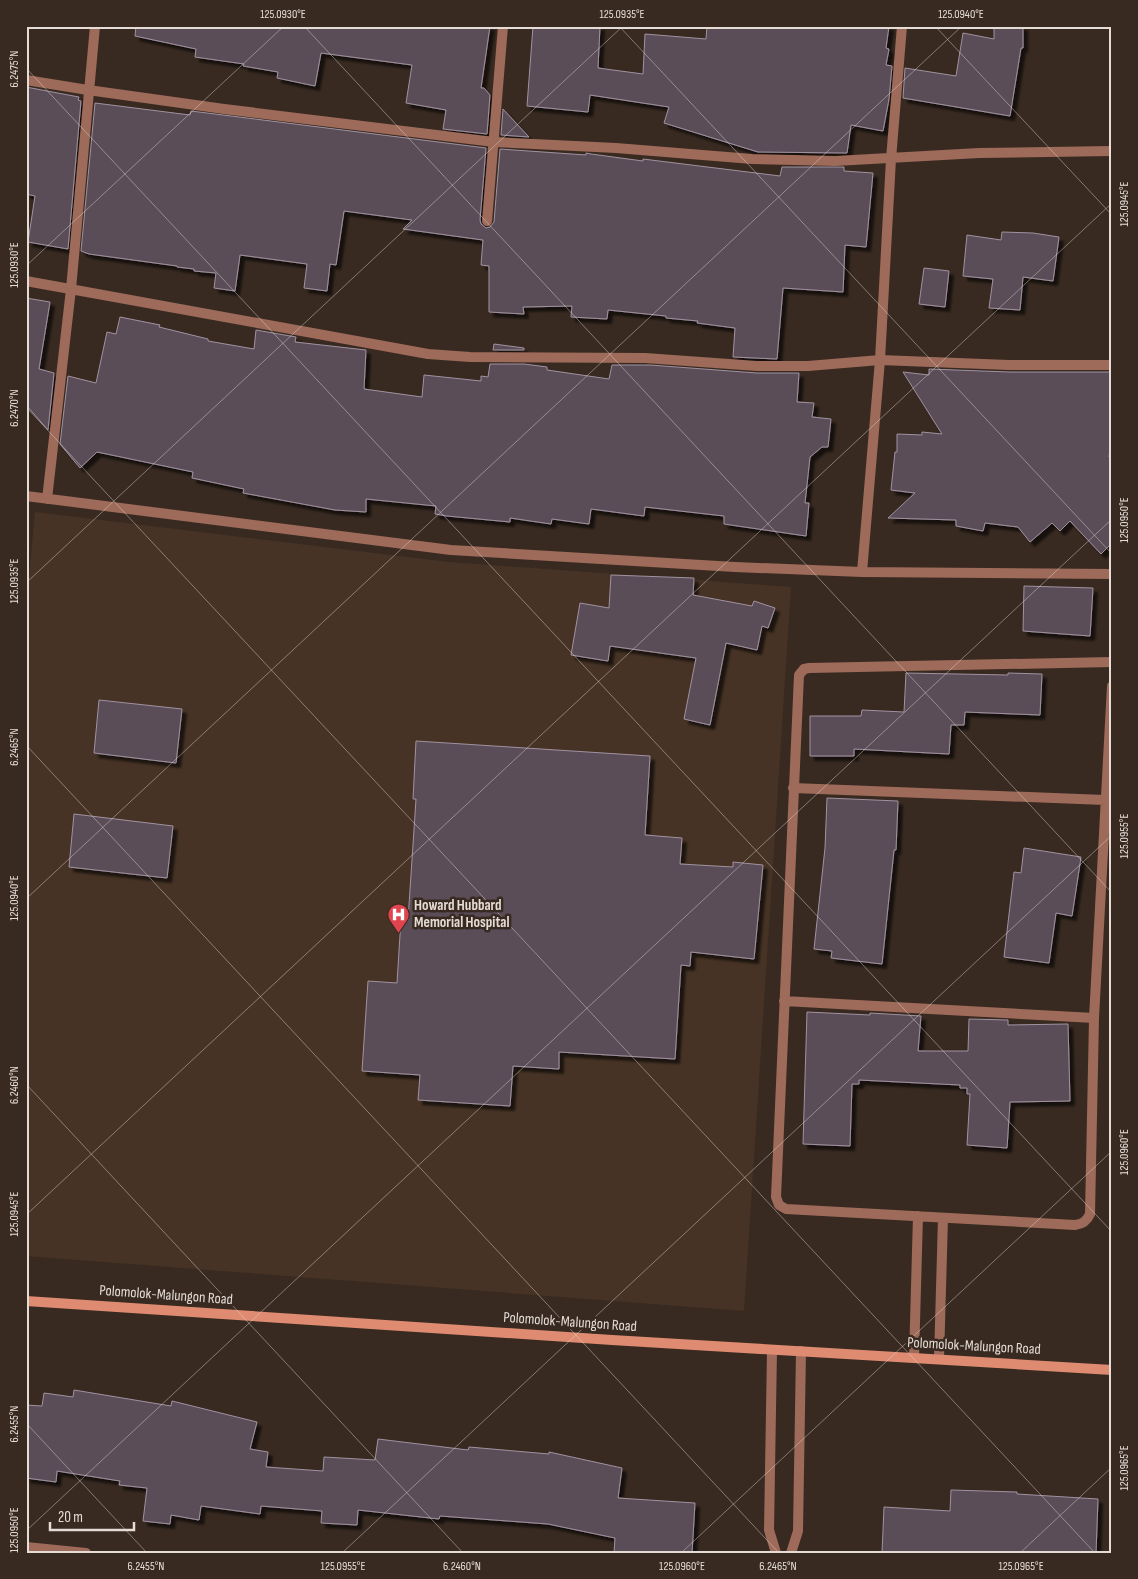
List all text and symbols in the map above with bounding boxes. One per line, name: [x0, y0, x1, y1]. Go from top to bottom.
text: 125.0930°E: [260, 7, 306, 22]
text: 125.0935°E: [600, 7, 645, 22]
text: 125.0940°E: [938, 7, 984, 22]
text: 6.2475°N: [7, 51, 22, 87]
text: 125.0945°E: [1117, 181, 1132, 227]
text: 125.0930°E: [7, 242, 22, 288]
text: 6.2470°N: [7, 389, 22, 427]
text: 125.0950°E: [1117, 497, 1132, 543]
text: 125.0935°E: [7, 558, 22, 604]
text: 6.2465°N: [7, 728, 22, 766]
text: 125.0955°E: [1117, 814, 1132, 858]
text: 125.0940°E: [7, 875, 22, 921]
place label: Howard Hubbard Memorial Hospital: [414, 896, 510, 932]
hospital icon: Howard Hubbard Memorial Hospital: [386, 902, 410, 933]
text: 6.2460°N: [7, 1066, 22, 1104]
text: 125.0960°E: [1117, 1129, 1132, 1175]
text: 125.0945°E: [7, 1191, 22, 1237]
street label: Polomolok-Malungon Road: [99, 1281, 233, 1309]
street label: Polomolok-Malungon Road: [503, 1308, 637, 1336]
street label: Polomolok-Malungon Road: [907, 1333, 1041, 1359]
text: 6.2455°N: [7, 1406, 22, 1442]
text: 125.0965°E: [1117, 1445, 1132, 1491]
scale bar: [50, 1499, 134, 1531]
text: 125.0950°E: [7, 1507, 22, 1553]
text: 20 m: [58, 1508, 83, 1527]
text: 6.2455°N: [128, 1559, 164, 1574]
text: 125.0955°E: [321, 1559, 365, 1574]
text: 6.2460°N: [443, 1559, 481, 1574]
text: 125.0960°E: [659, 1559, 705, 1574]
text: 6.2465°N: [759, 1559, 797, 1574]
text: 125.0965°E: [998, 1559, 1044, 1574]

